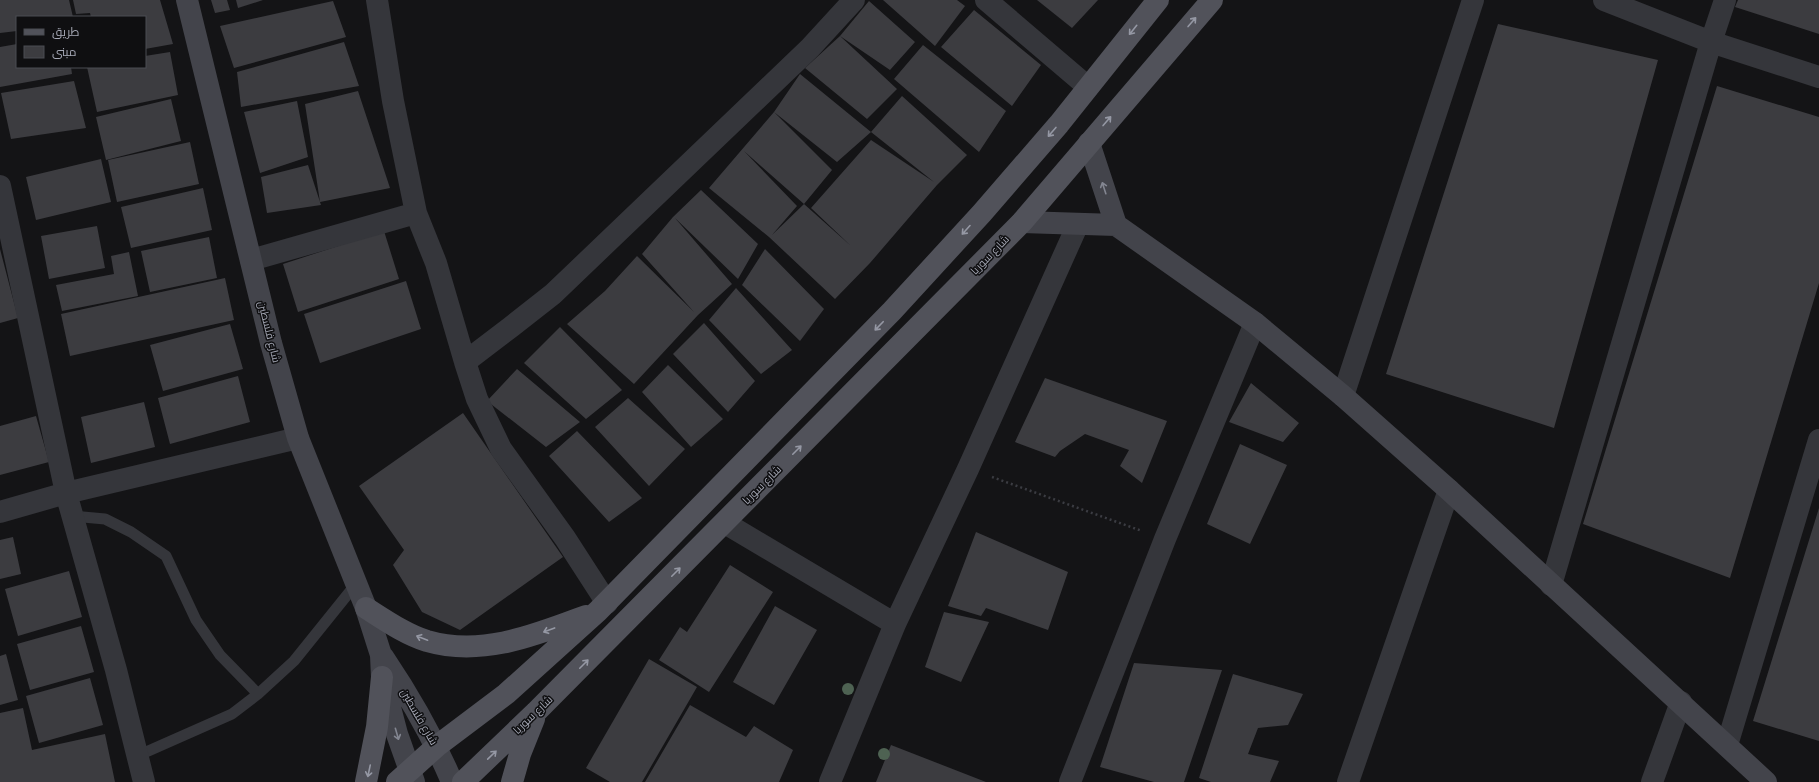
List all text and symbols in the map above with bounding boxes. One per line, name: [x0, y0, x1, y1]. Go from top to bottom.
legend: [16, 16, 146, 68]
one-way arrow: [1188, 17, 1197, 28]
text: طريق: [52, 24, 80, 40]
one-way arrow: [1129, 25, 1138, 36]
text: مبنى: [52, 44, 77, 60]
one-way arrow: [1103, 116, 1112, 126]
one-way arrow: [1047, 126, 1056, 137]
one-way arrow: [1100, 182, 1107, 195]
one-way arrow: [962, 224, 971, 235]
street label: شارع سوريا: [967, 232, 1013, 278]
street label: شارع فلسطين: [254, 300, 284, 364]
one-way arrow: [874, 321, 883, 331]
one-way arrow: [792, 445, 802, 455]
street label: شارع سوريا: [739, 462, 785, 508]
one-way arrow: [671, 567, 681, 577]
one-way arrow: [542, 627, 555, 634]
one-way arrow: [417, 634, 429, 642]
one-way arrow: [579, 659, 589, 669]
street label: شارع فلسطين: [397, 686, 441, 748]
street label: شارع سوريا: [510, 692, 556, 738]
one-way arrow: [394, 727, 402, 740]
one-way arrow: [486, 751, 496, 760]
one-way arrow: [364, 764, 372, 777]

